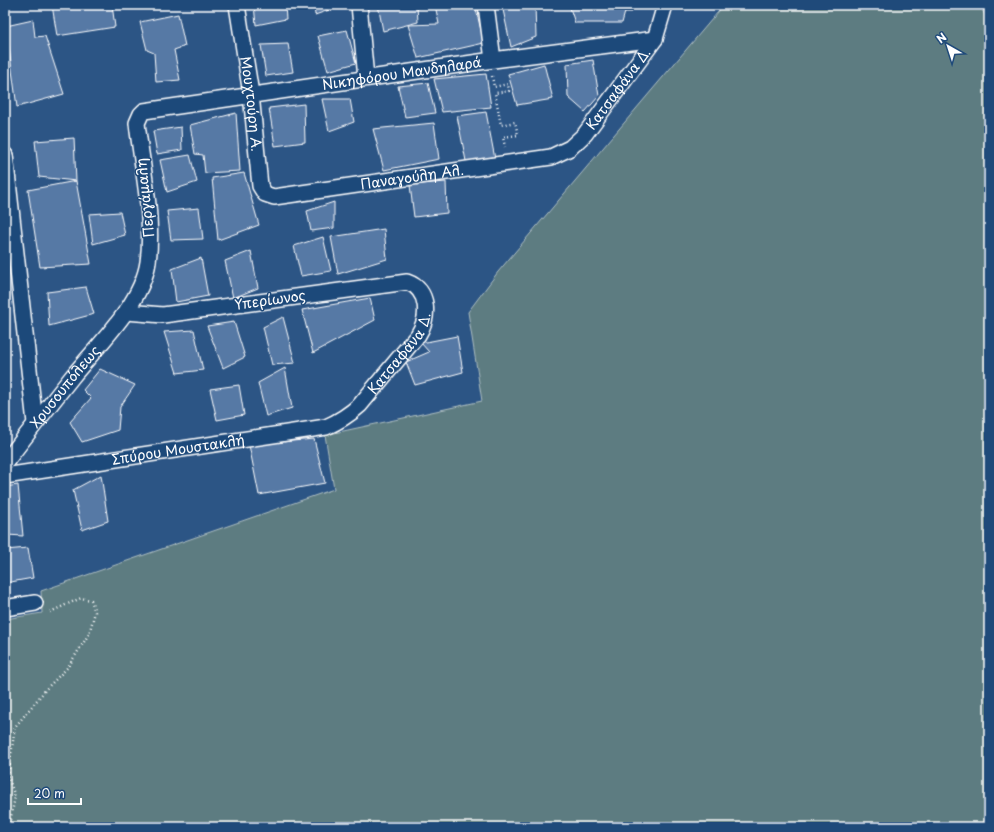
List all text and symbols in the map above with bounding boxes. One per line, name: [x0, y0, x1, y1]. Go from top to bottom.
north arrow: [928, 26, 968, 66]
text: N: [933, 28, 950, 47]
street label: Κατσαφάνα Δ.: [580, 43, 655, 134]
street label: Νικηφόρου Μανδηλαρά: [321, 51, 483, 95]
street label: Μουχτούρη Α.: [235, 55, 268, 152]
street label: Περγάμαλη: [130, 157, 159, 239]
street label: Παναγούλη Αλ.: [359, 159, 465, 194]
street label: Υπερίωνος: [233, 284, 307, 315]
street label: Κατσαφάνα Δ.: [362, 312, 435, 399]
street label: Χρυσουπόλεως: [25, 341, 105, 432]
street label: Σπύρου Μουστακλή: [110, 429, 246, 470]
scale bar: [28, 780, 81, 806]
text: 20 m: [34, 784, 65, 802]

